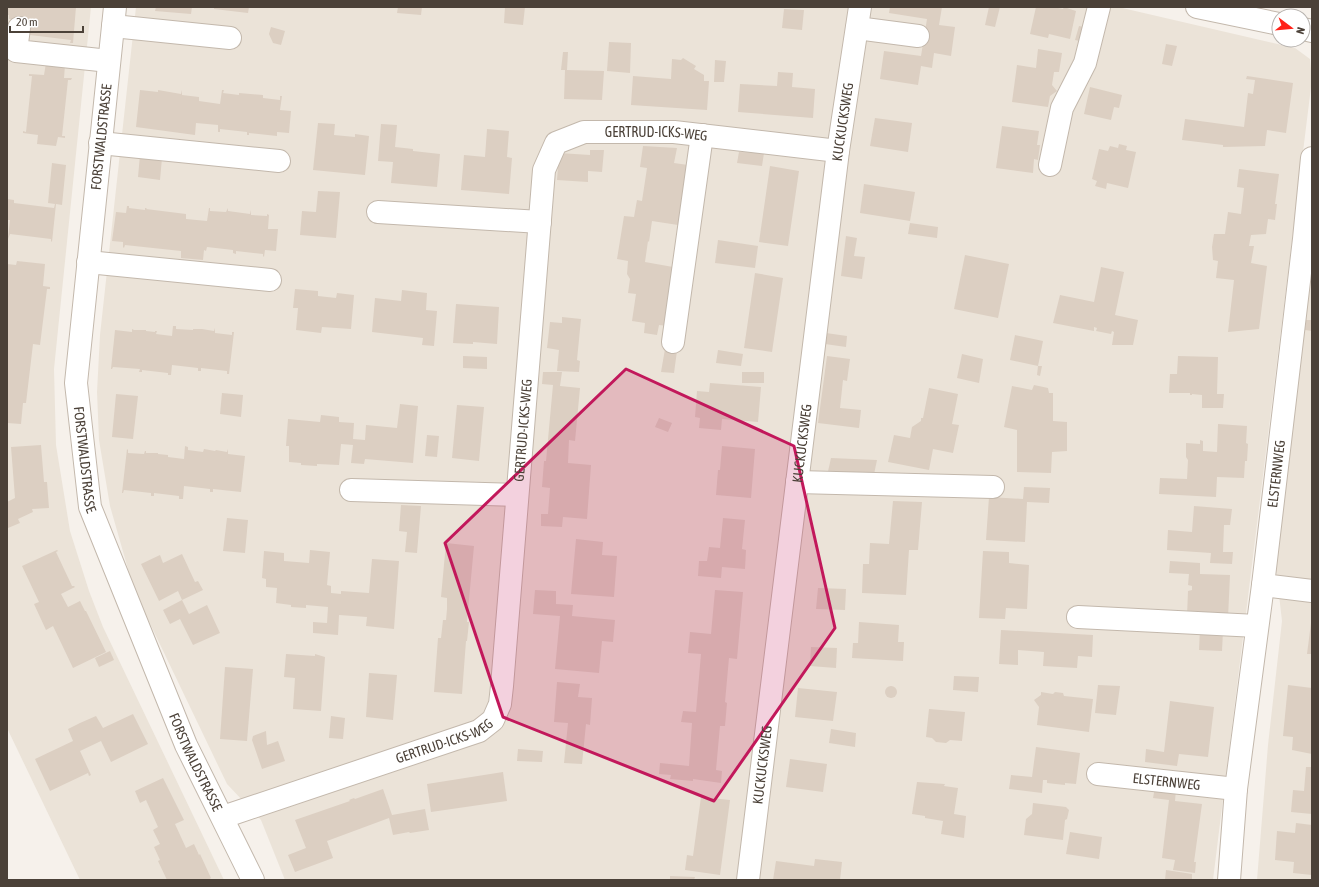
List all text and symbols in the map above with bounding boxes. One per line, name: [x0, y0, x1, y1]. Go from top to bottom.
scale bar: [10, 8, 83, 34]
north arrow: [1271, 8, 1311, 48]
text: 20 m: [16, 15, 38, 29]
text: N: [1294, 26, 1307, 36]
street label: KUCKUCKSWEG: [829, 82, 856, 162]
street label: FORSTWALDSTRASSE: [87, 83, 115, 191]
street label: GERTRUD-ICKS-WEG: [605, 124, 708, 144]
street label: GERTRUD-ICKS-WEG: [511, 378, 535, 482]
street label: KUCKUCKSWEG: [789, 403, 815, 484]
street label: FORSTWALDSTRASSE: [71, 406, 99, 515]
street label: ELSTERNWEG: [1264, 439, 1288, 509]
street label: FORSTWALDSTRASSE: [166, 711, 226, 814]
street label: GERTRUD-ICKS-WEG: [394, 715, 496, 766]
street label: KUCKUCKSWEG: [749, 725, 775, 805]
street label: ELSTERNWEG: [1132, 770, 1201, 793]

